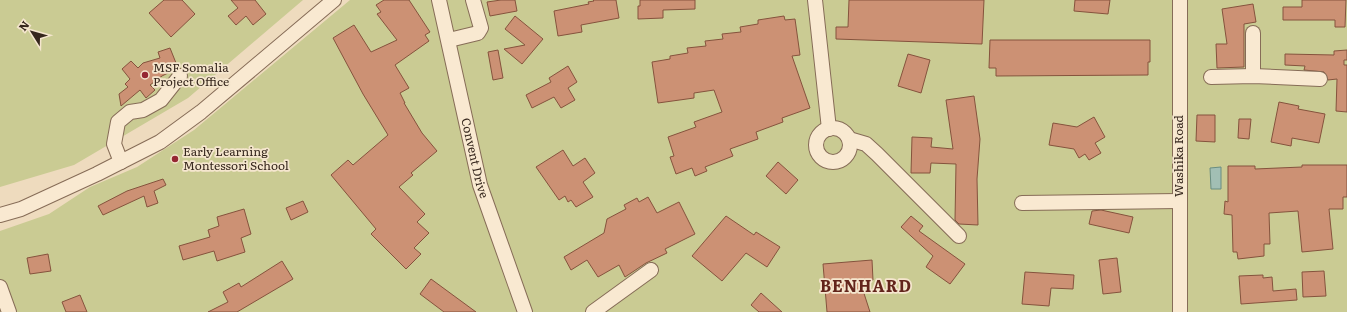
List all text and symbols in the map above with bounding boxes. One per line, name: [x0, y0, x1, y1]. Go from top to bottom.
north arrow: [12, 12, 52, 52]
text: N: [14, 17, 32, 34]
place label: MSF Somalia Project Office: [153, 58, 229, 90]
marker: MSF Somalia Project Office: [140, 70, 150, 80]
street label: Washika Road: [1169, 114, 1187, 197]
street label: Convent Drive: [457, 116, 494, 200]
place label: Early Learning Montessori School: [183, 142, 289, 174]
marker: Early Learning Montessori School: [170, 154, 180, 164]
district label: BENHARD: [820, 273, 912, 297]

